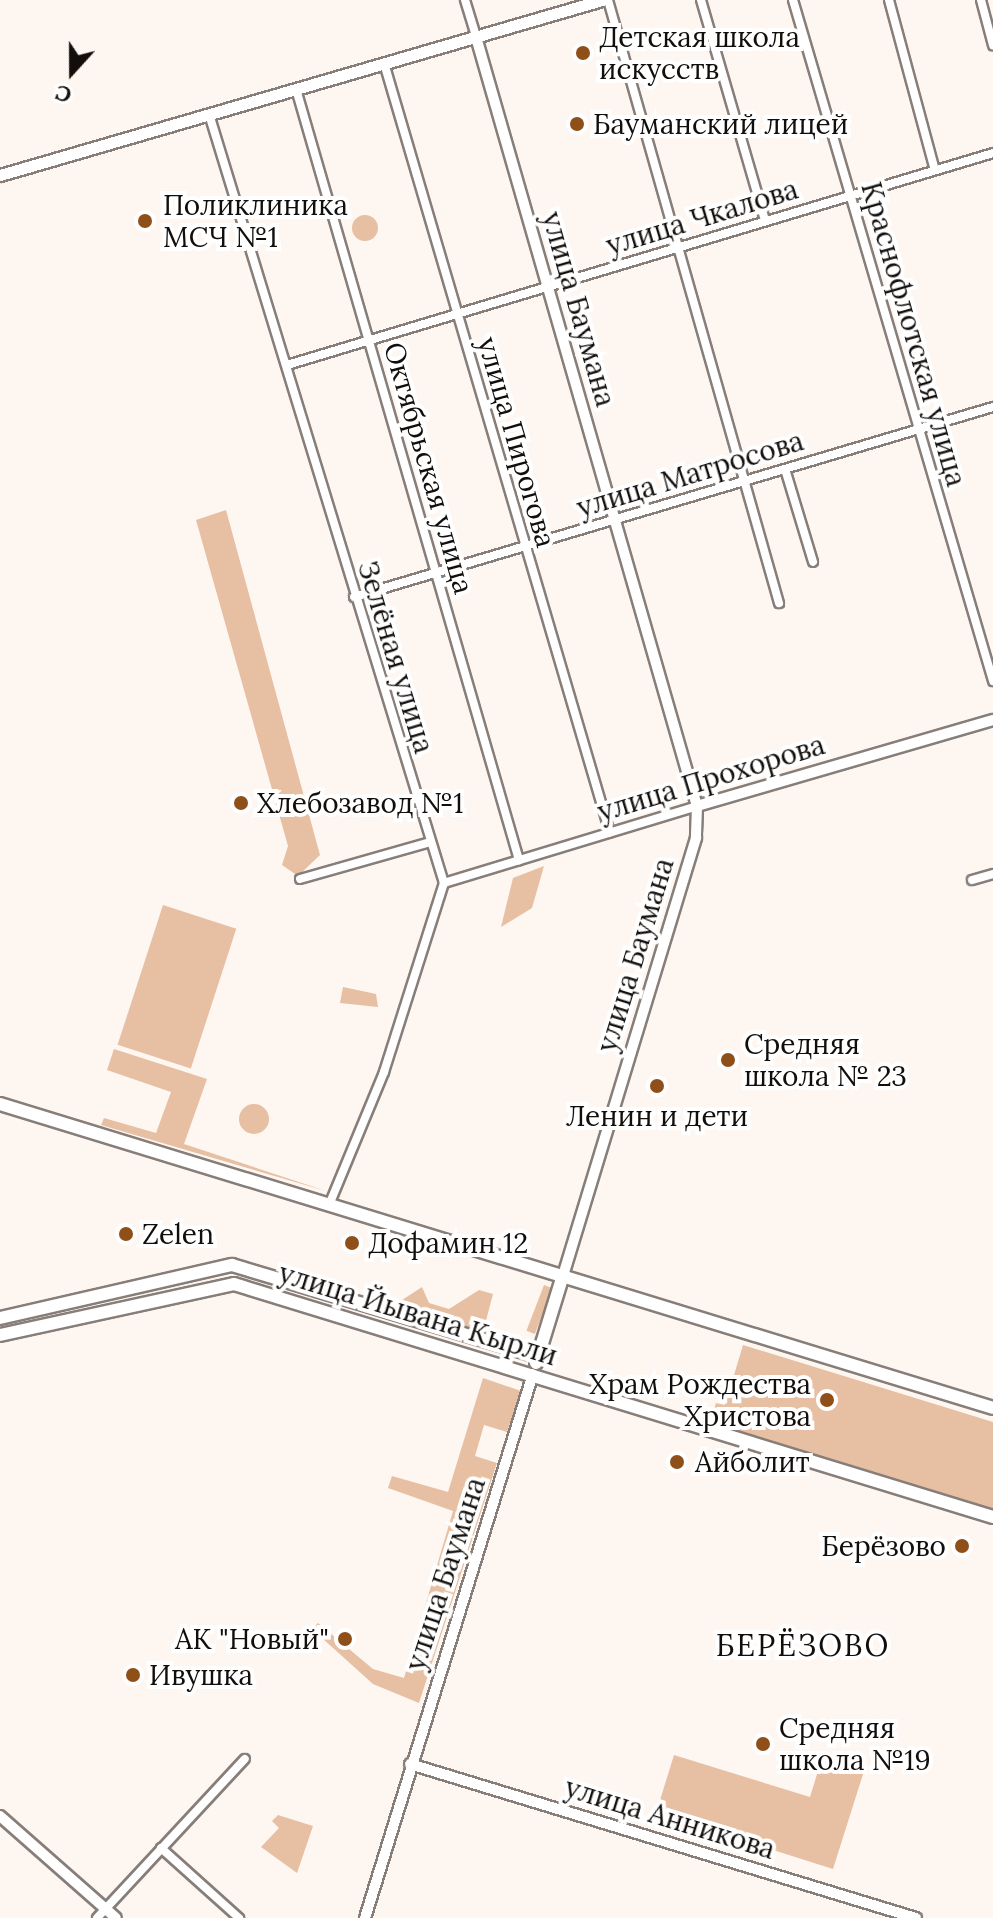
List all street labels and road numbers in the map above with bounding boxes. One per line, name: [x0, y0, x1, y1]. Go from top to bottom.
street label: улица Чкалова: [602, 172, 802, 262]
street label: Краснофлотская улица: [854, 178, 974, 490]
street label: улица Баумана: [535, 208, 623, 410]
street label: улица Пирогова: [471, 333, 563, 551]
street label: Октябрьская улица: [377, 338, 481, 598]
street label: улица Матросова: [573, 424, 807, 524]
street label: Зелёная улица: [351, 557, 441, 757]
street label: улица Прохорова: [593, 727, 829, 829]
street label: улица Баумана: [590, 854, 680, 1056]
street label: улица Йывана Кырли: [275, 1256, 561, 1372]
street label: улица Баумана: [398, 1473, 492, 1675]
street label: улица Анникова: [561, 1770, 779, 1866]

